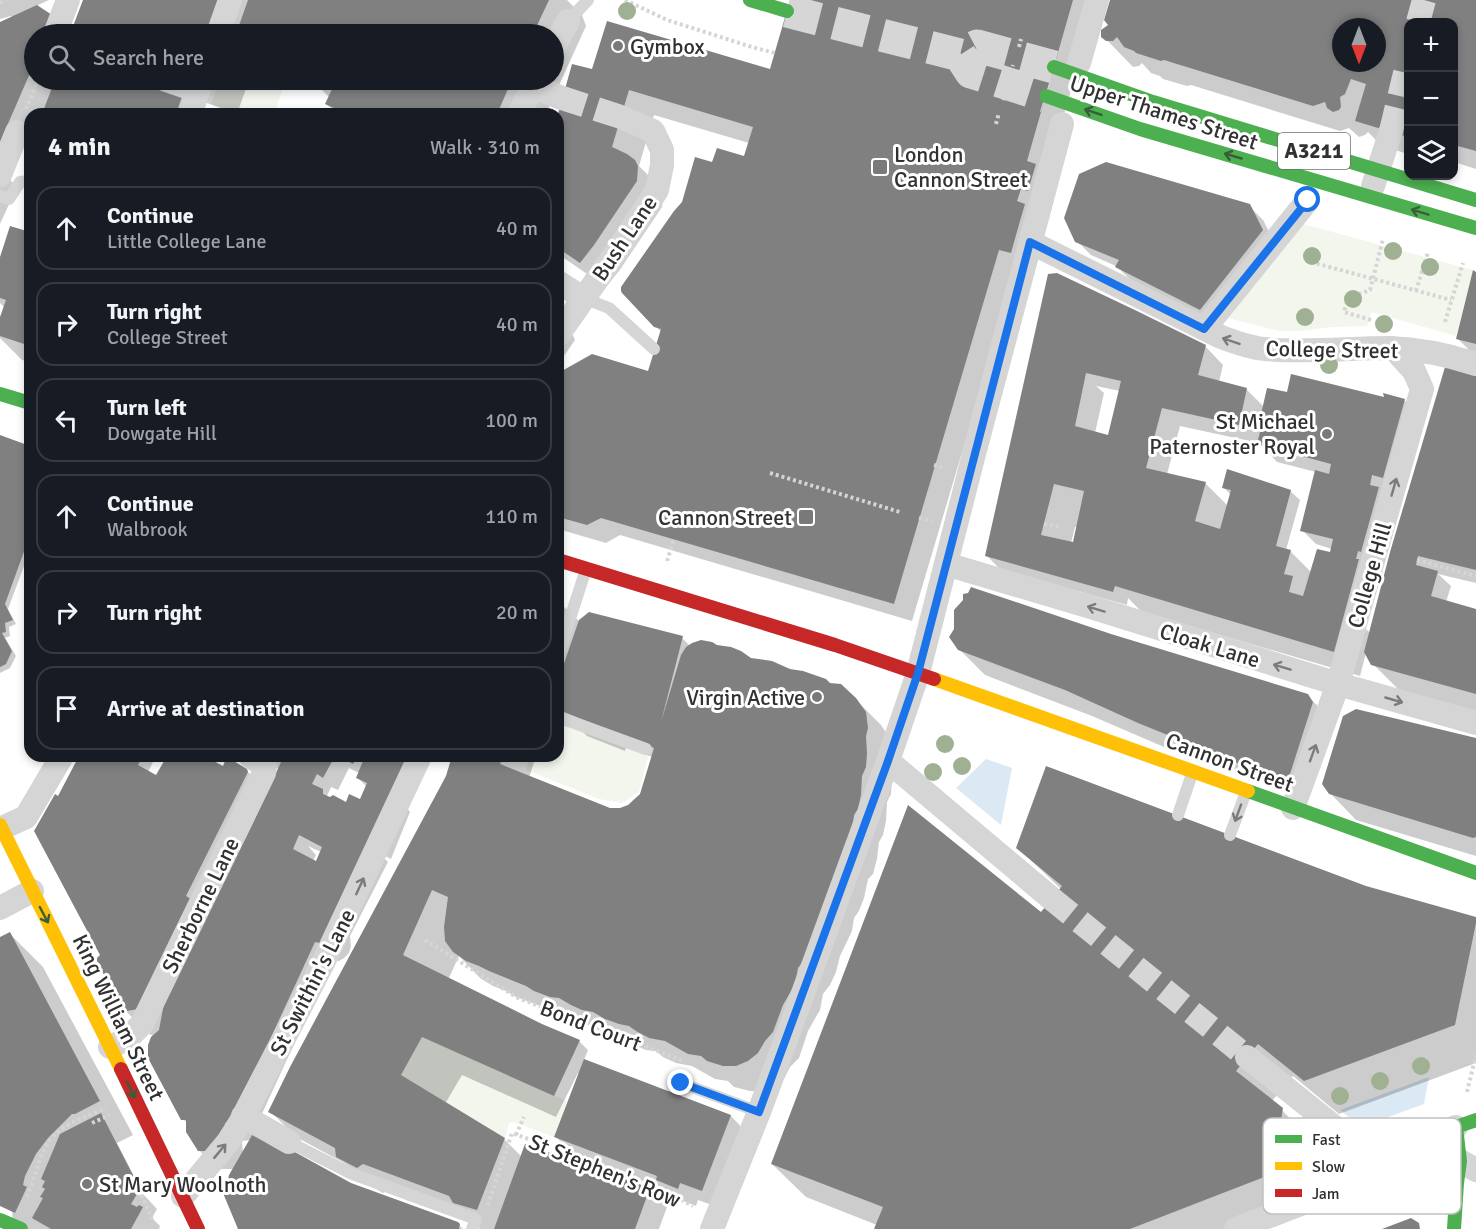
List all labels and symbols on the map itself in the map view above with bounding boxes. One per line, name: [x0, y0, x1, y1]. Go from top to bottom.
north arrow: [1332, 18, 1386, 72]
place label: Gymbox: [630, 33, 705, 60]
marker: Gymbox: [611, 39, 625, 53]
street label: Upper Thames Street: [1066, 69, 1262, 156]
one-way arrow: [1084, 106, 1103, 117]
road number: A3211: [1278, 133, 1350, 169]
place label: London Cannon Street: [894, 141, 1028, 193]
one-way arrow: [1224, 150, 1243, 161]
marker: London Cannon Street: [871, 158, 889, 176]
route start: [1294, 186, 1320, 212]
street label: Bush Lane: [586, 190, 663, 286]
one-way arrow: [1411, 206, 1430, 217]
one-way arrow: [1222, 334, 1241, 345]
street label: College Street: [1265, 335, 1399, 364]
place label: St Michael Paternoster Royal: [1149, 408, 1315, 460]
marker: St Michael Paternoster Royal: [1320, 427, 1334, 441]
one-way arrow: [1389, 478, 1400, 497]
place label: Cannon Street: [658, 504, 792, 531]
marker: Cannon Street: [797, 508, 815, 526]
street label: College Hill: [1341, 519, 1397, 631]
one-way arrow: [1087, 603, 1106, 614]
street label: Cloak Lane: [1156, 617, 1263, 674]
one-way arrow: [1273, 661, 1292, 672]
place label: Virgin Active: [686, 684, 805, 711]
marker: Virgin Active: [810, 690, 824, 704]
one-way arrow: [1384, 695, 1403, 706]
street label: Cannon Street: [1162, 727, 1298, 798]
one-way arrow: [1309, 744, 1320, 763]
one-way arrow: [1232, 803, 1243, 822]
street label: Sherborne Lane: [156, 833, 245, 978]
one-way arrow: [354, 877, 366, 895]
street label: St Swithin's Lane: [264, 905, 361, 1060]
one-way arrow: [39, 906, 51, 924]
street label: King William Street: [67, 930, 171, 1105]
street label: Bond Court: [536, 994, 645, 1057]
route end: [667, 1069, 693, 1095]
one-way arrow: [126, 1080, 138, 1098]
legend: [1263, 1118, 1461, 1214]
street label: St Stephen's Row: [525, 1128, 685, 1213]
text: Fast: [1312, 1130, 1341, 1150]
one-way arrow: [214, 1143, 227, 1159]
text: Slow: [1312, 1157, 1346, 1177]
place label: St Mary Woolnoth: [99, 1171, 267, 1198]
marker: St Mary Woolnoth: [80, 1177, 94, 1191]
text: Jam: [1312, 1184, 1340, 1204]

